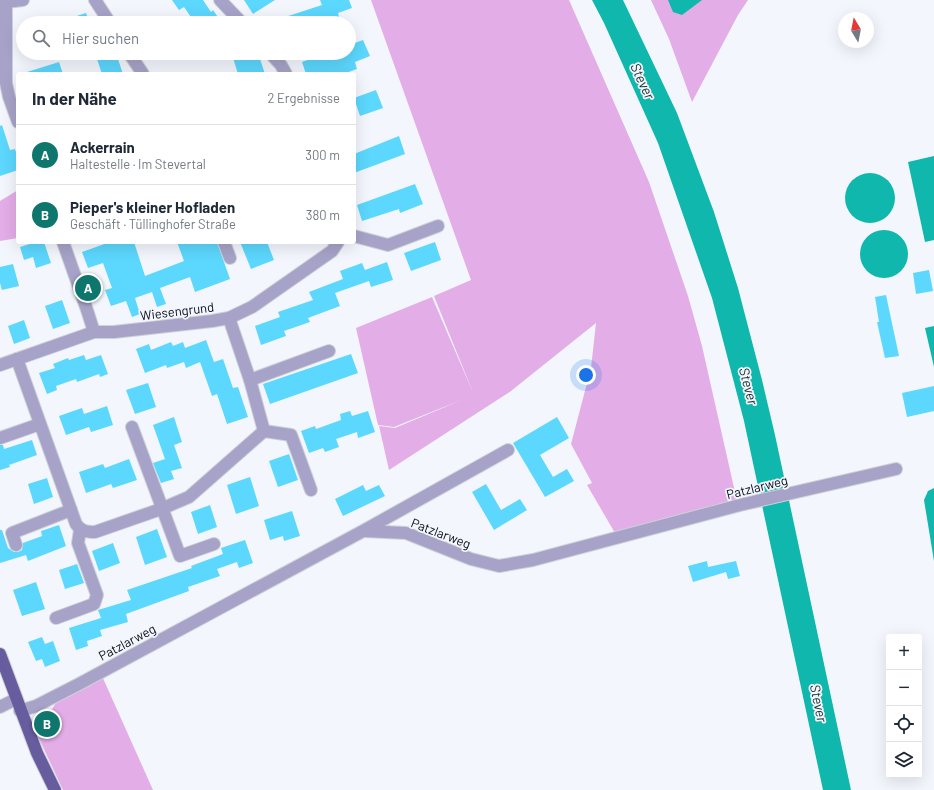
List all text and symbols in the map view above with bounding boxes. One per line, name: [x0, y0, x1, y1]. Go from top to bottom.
north arrow: [838, 12, 874, 48]
search box: [16, 16, 356, 60]
icon: search: [30, 27, 52, 49]
text: Hier suchen: [62, 29, 139, 47]
water label: Stever: [627, 60, 659, 103]
text: In der Nähe: [32, 88, 117, 108]
text: 2 Ergebnisse: [267, 90, 340, 106]
text: Ackerrain: [70, 138, 135, 156]
text: A: [41, 147, 49, 163]
text: 300 m: [305, 147, 340, 163]
text: Haltestelle · Im Stevertal: [70, 156, 206, 172]
text: Pieper's kleiner Hofladen: [70, 198, 235, 216]
text: B: [41, 207, 49, 223]
text: 380 m: [306, 207, 340, 223]
text: Geschäft · Tüllinghofer Straße: [70, 216, 236, 232]
pin: A: [75, 273, 101, 303]
street label: Wiesengrund: [139, 299, 215, 323]
your location: [576, 365, 596, 385]
water label: Stever: [736, 365, 762, 408]
street label: Patzlarweg: [725, 472, 789, 502]
street label: Patzlarweg: [409, 514, 473, 552]
street label: Patzlarweg: [96, 620, 158, 664]
map controls: [886, 634, 922, 778]
button: +: [886, 634, 922, 670]
button: −: [886, 670, 922, 706]
water label: Stever: [807, 683, 831, 724]
button: locate: [886, 706, 922, 742]
pin: B: [34, 709, 60, 739]
button: layers: [886, 742, 922, 778]

